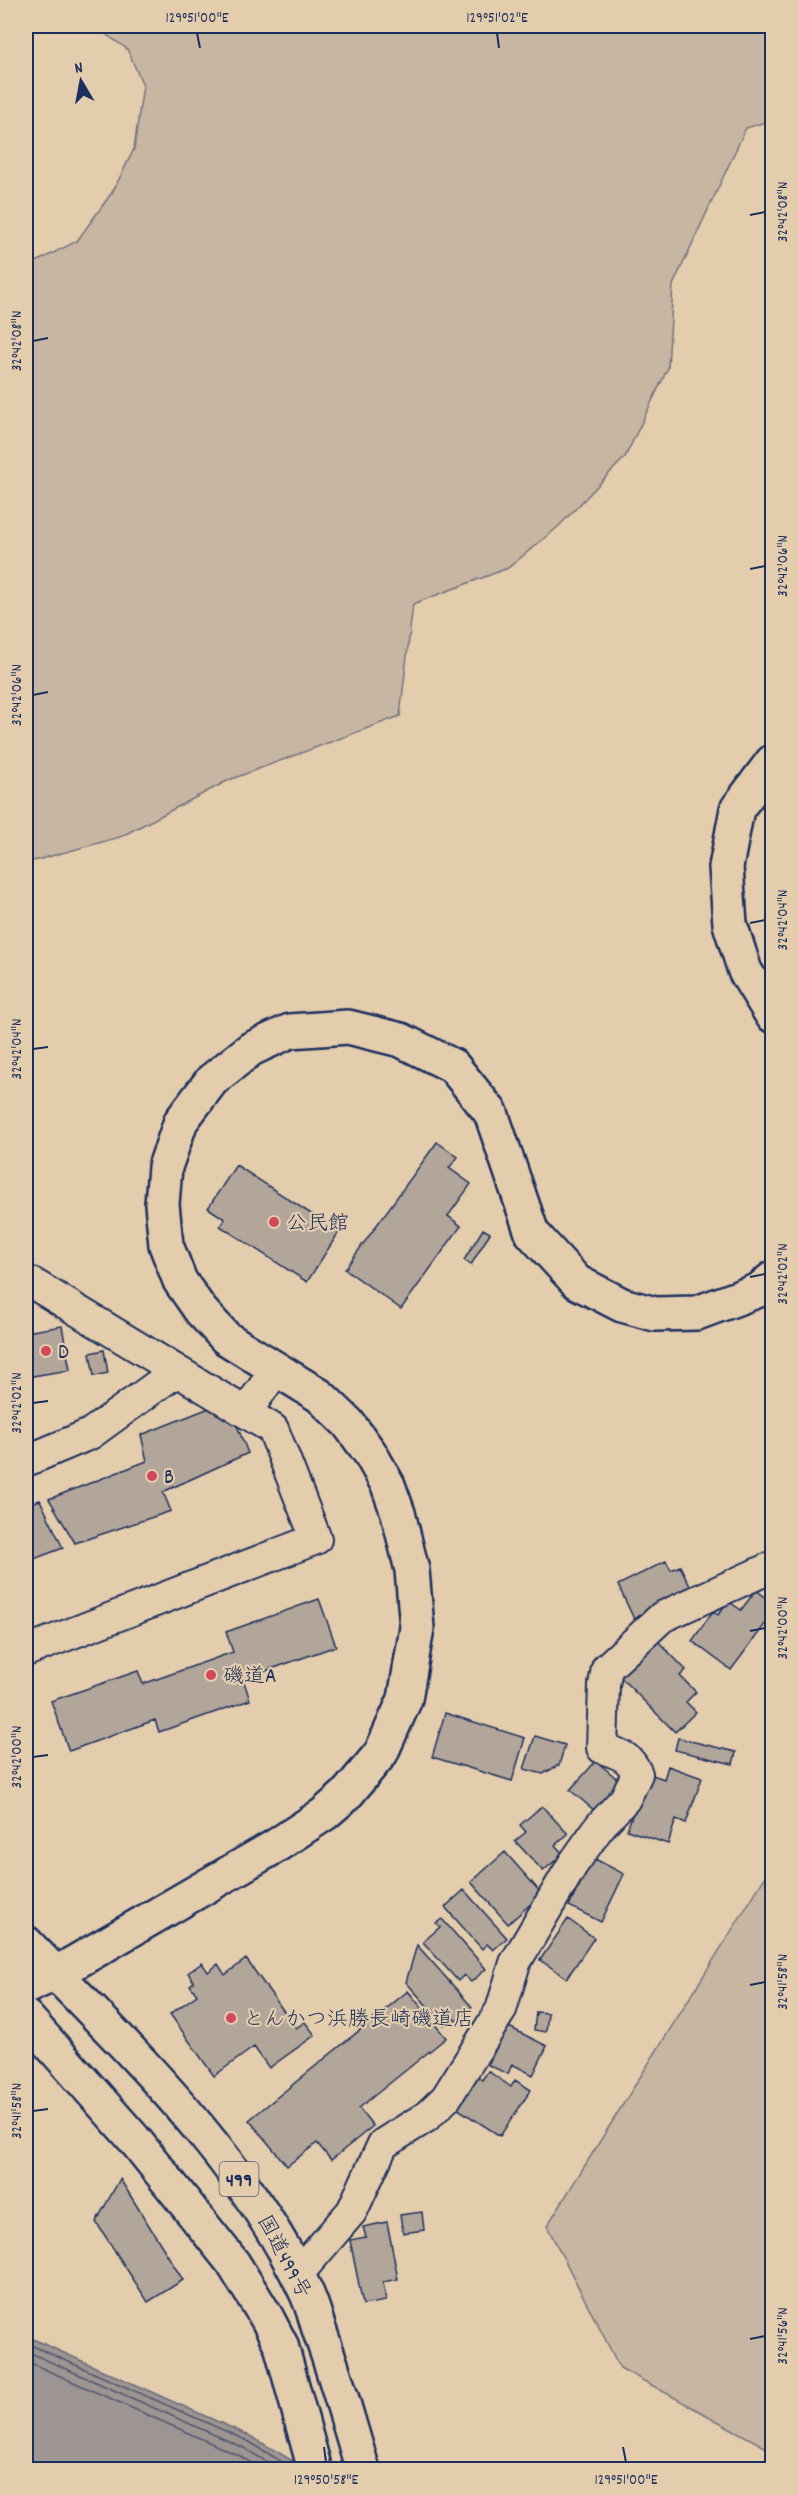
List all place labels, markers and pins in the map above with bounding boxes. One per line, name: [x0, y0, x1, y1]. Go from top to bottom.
place label: 公民館: [286, 1210, 349, 1240]
marker: 公民館: [267, 1215, 281, 1229]
place label: D: [58, 1339, 69, 1369]
marker: D: [39, 1344, 53, 1358]
place label: B: [164, 1464, 174, 1494]
marker: B: [145, 1469, 159, 1483]
place label: 磯道A: [223, 1663, 276, 1693]
marker: 磯道A: [204, 1668, 218, 1682]
place label: とんかつ浜勝長崎磯道店: [243, 2006, 474, 2036]
marker: とんかつ浜勝長崎磯道店: [224, 2011, 238, 2025]

